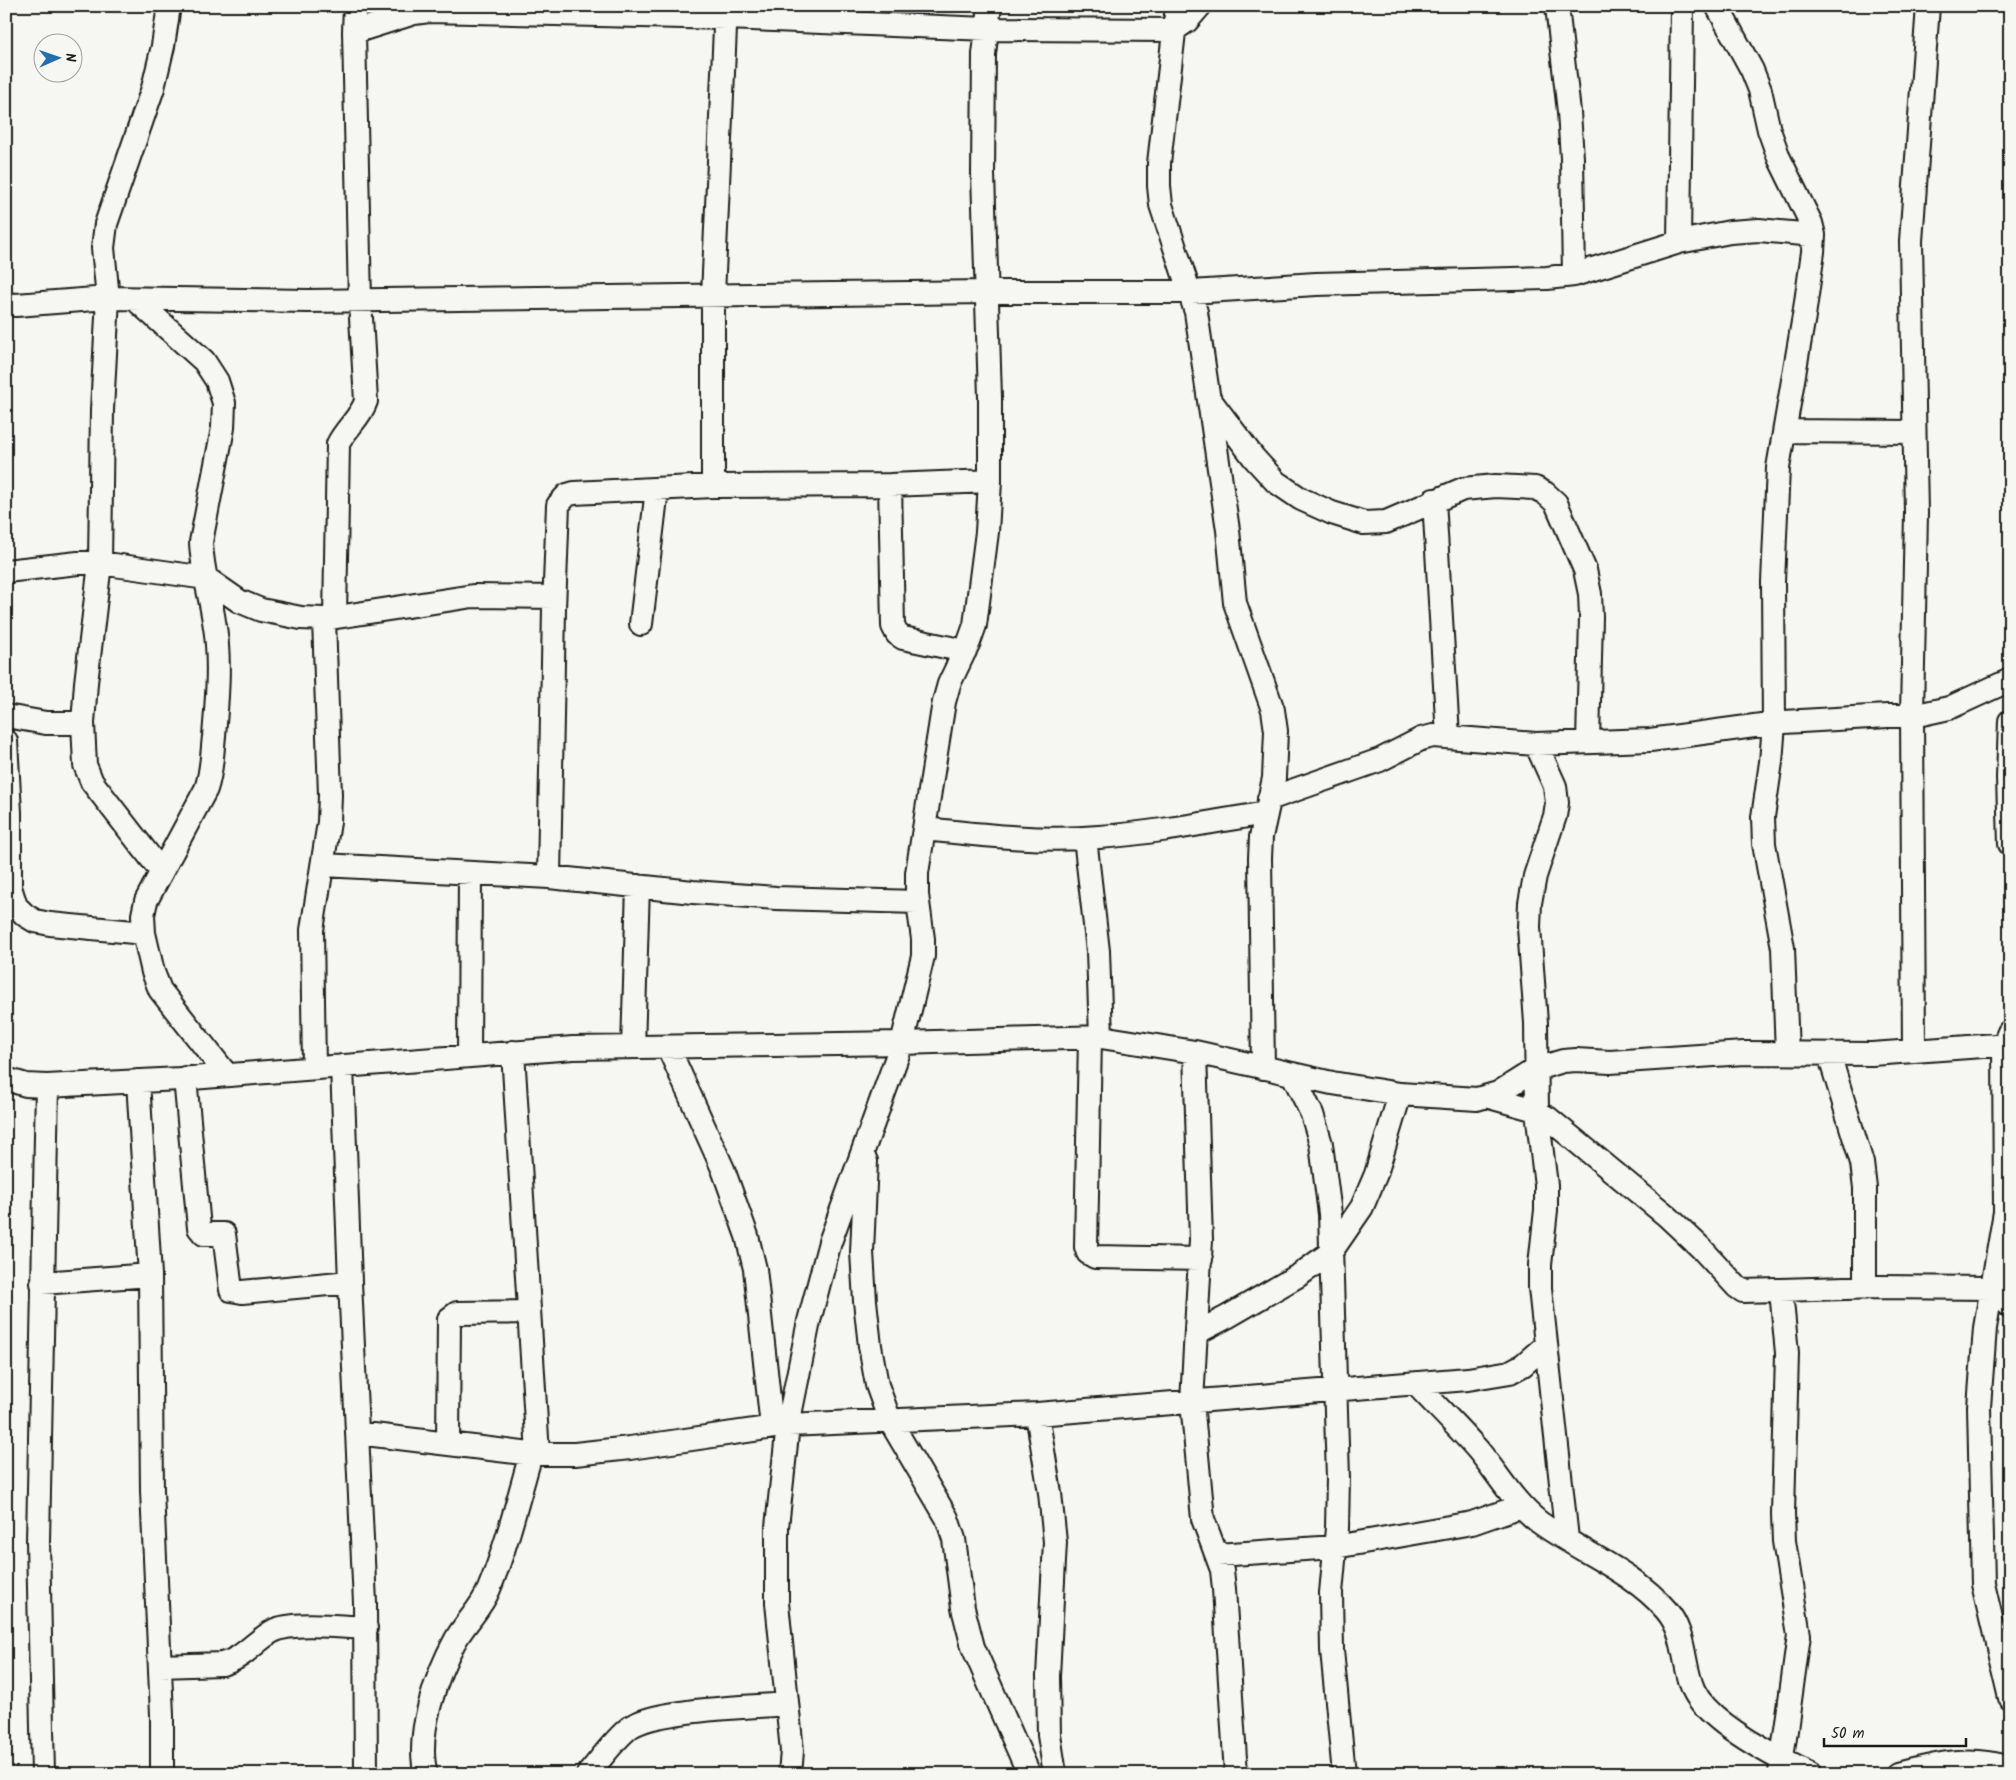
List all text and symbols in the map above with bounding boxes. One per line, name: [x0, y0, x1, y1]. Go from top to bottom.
north arrow: [32, 32, 82, 82]
text: N: [59, 53, 81, 63]
scale bar: [1824, 1715, 1966, 1747]
text: 50 m: [1831, 1722, 1865, 1746]

